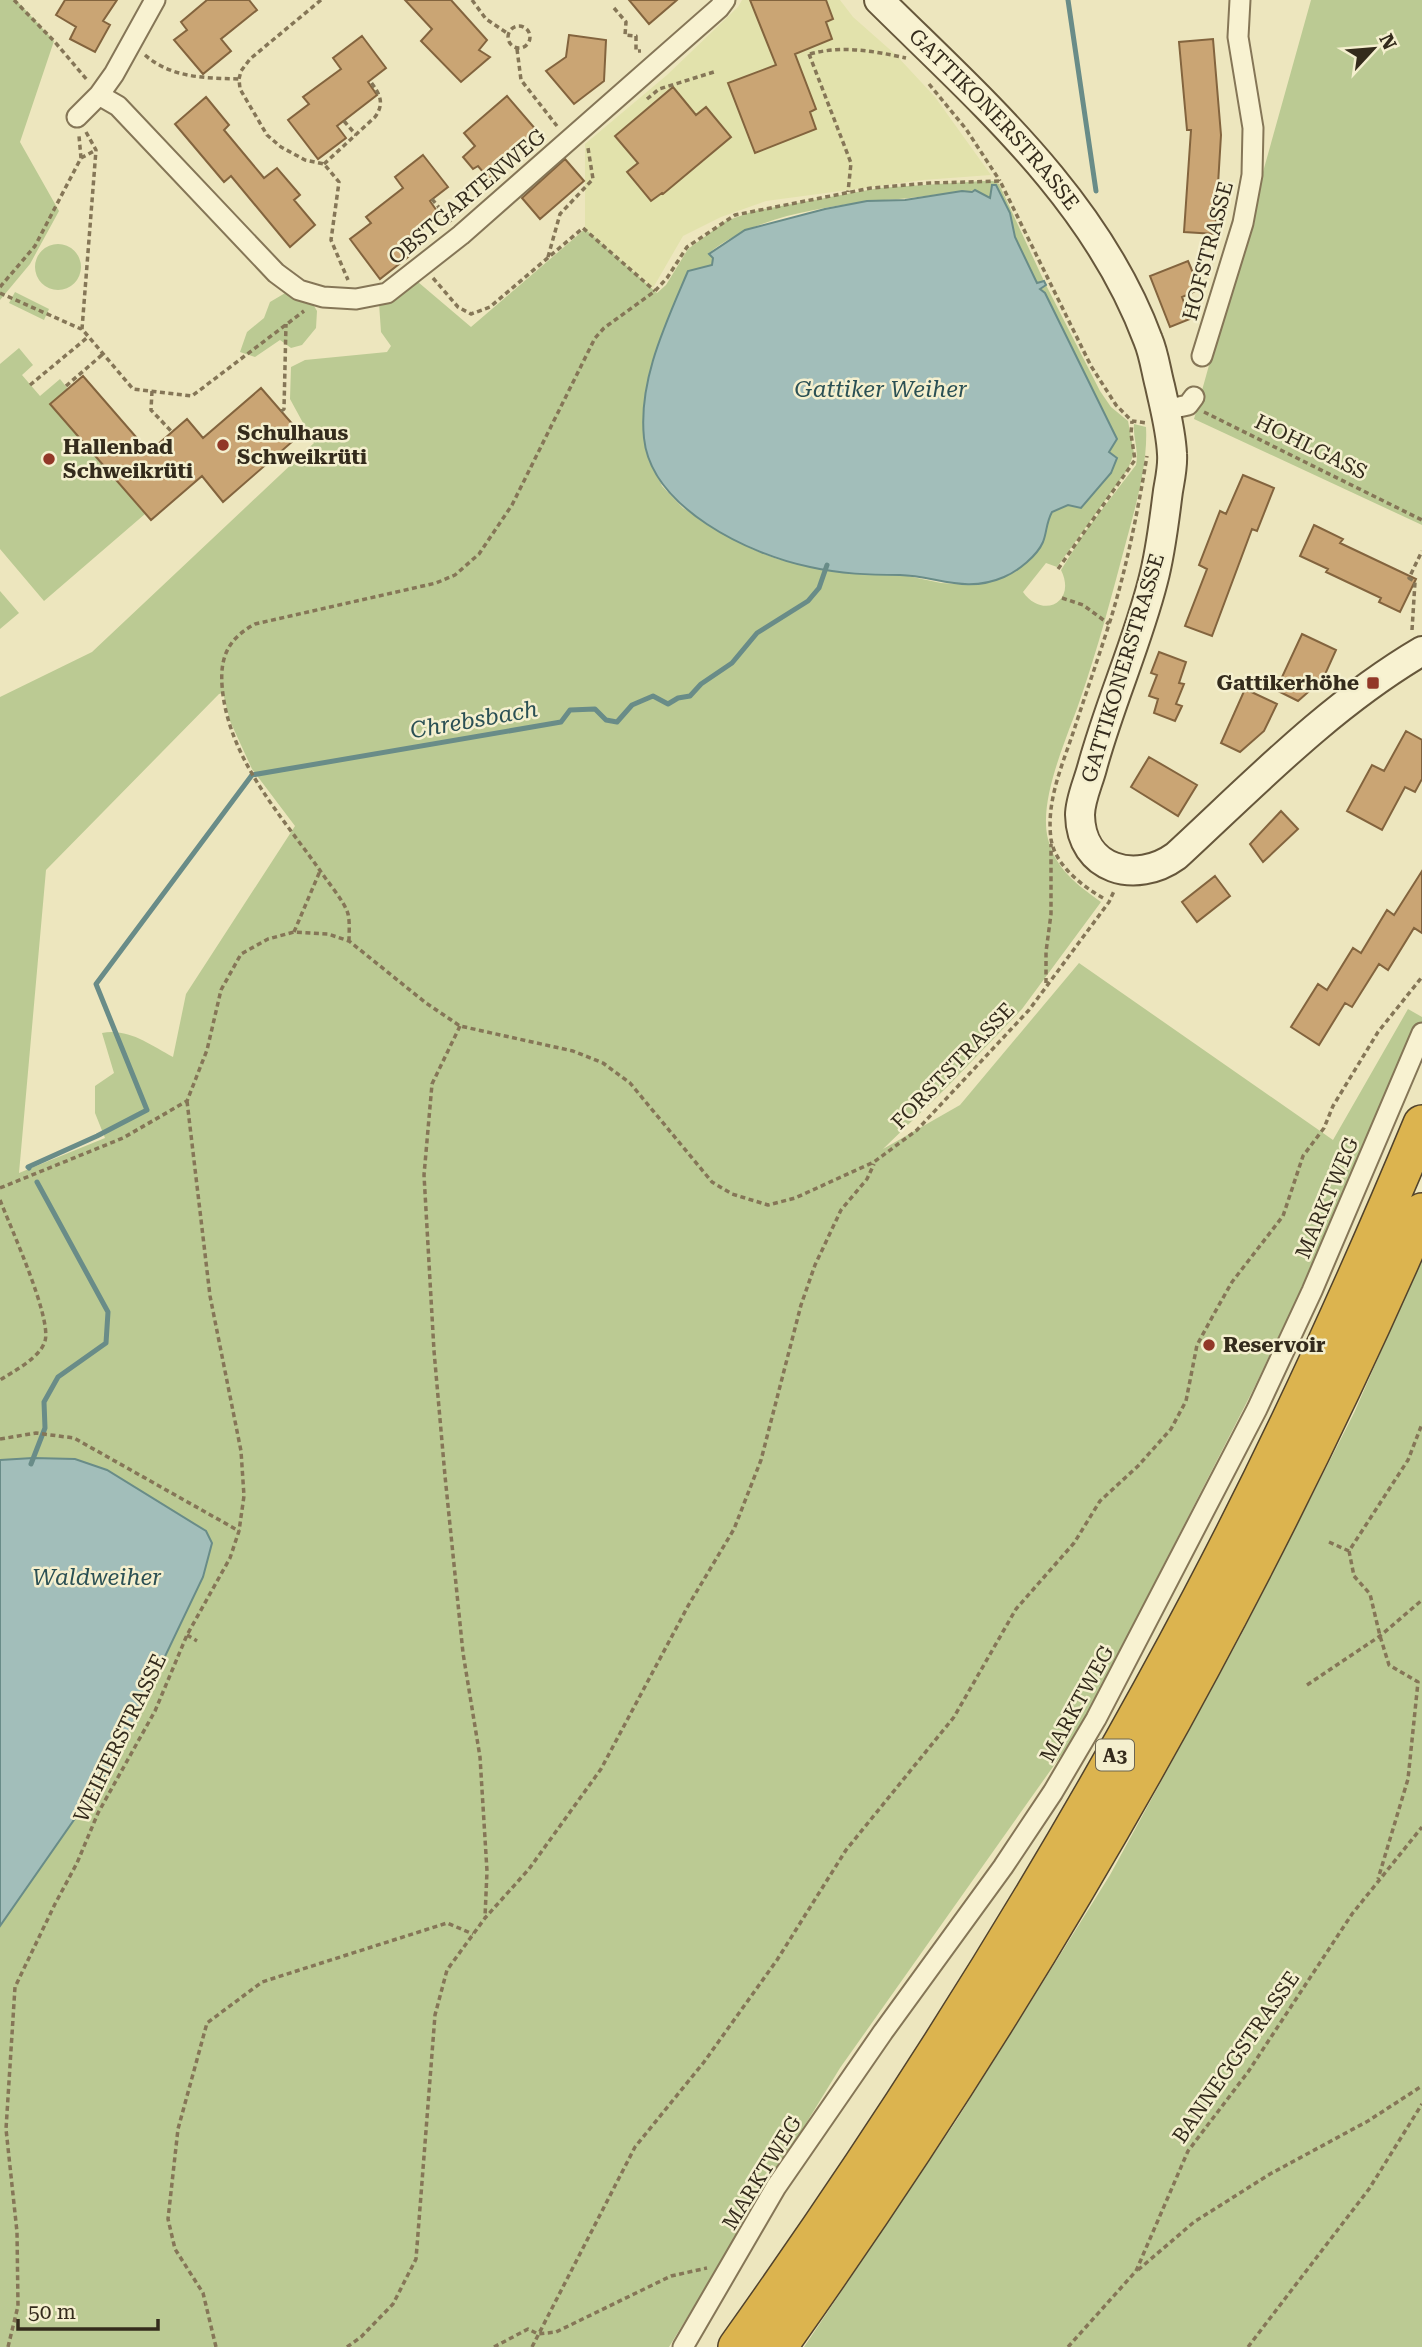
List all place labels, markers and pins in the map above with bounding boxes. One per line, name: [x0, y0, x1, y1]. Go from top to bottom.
place label: Schulhaus Schweikrüti: [237, 421, 367, 469]
place label: Hallenbad Schweikrüti: [63, 435, 193, 483]
marker: Schulhaus Schweikrüti: [215, 437, 231, 453]
marker: Hallenbad Schweikrüti: [41, 451, 57, 467]
place label: Gattikerhöhe: [1216, 671, 1359, 695]
marker: Gattikerhöhe: [1365, 675, 1381, 691]
place label: Reservoir: [1223, 1333, 1326, 1357]
marker: Reservoir: [1201, 1337, 1217, 1353]

